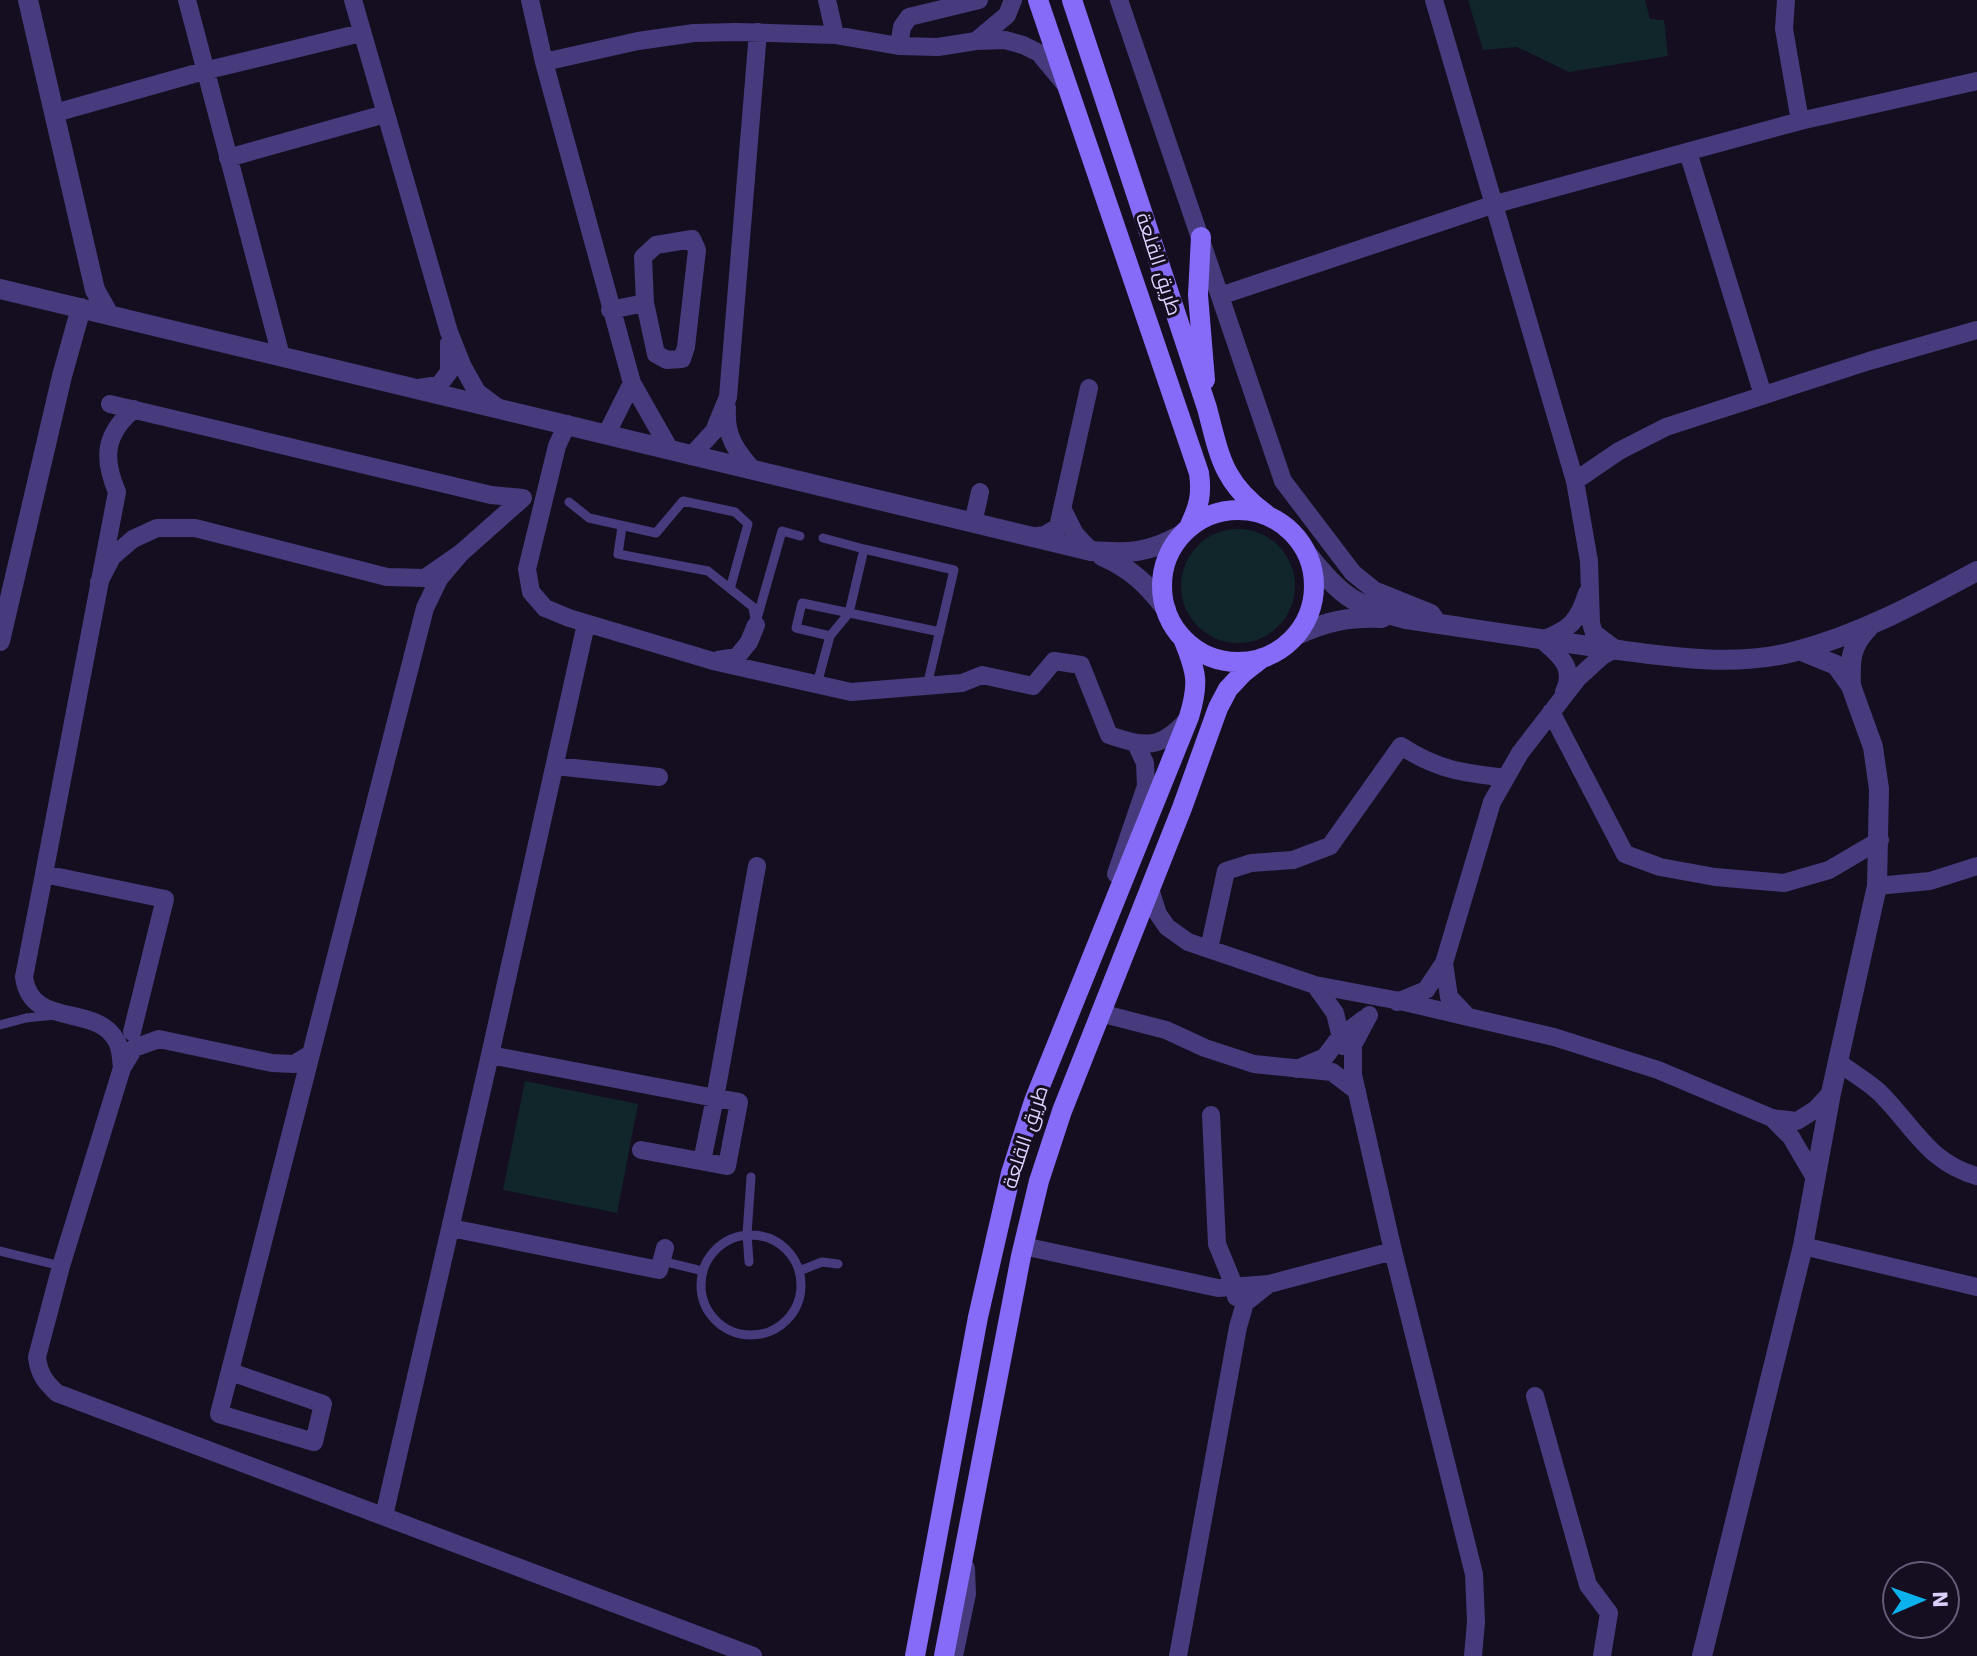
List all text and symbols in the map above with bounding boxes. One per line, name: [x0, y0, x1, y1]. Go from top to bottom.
street label: طريق القلعة: [1130, 210, 1187, 319]
street label: طريق القلعة: [997, 1083, 1054, 1192]
north arrow: [1881, 1560, 1961, 1640]
text: N: [1928, 1591, 1953, 1608]

